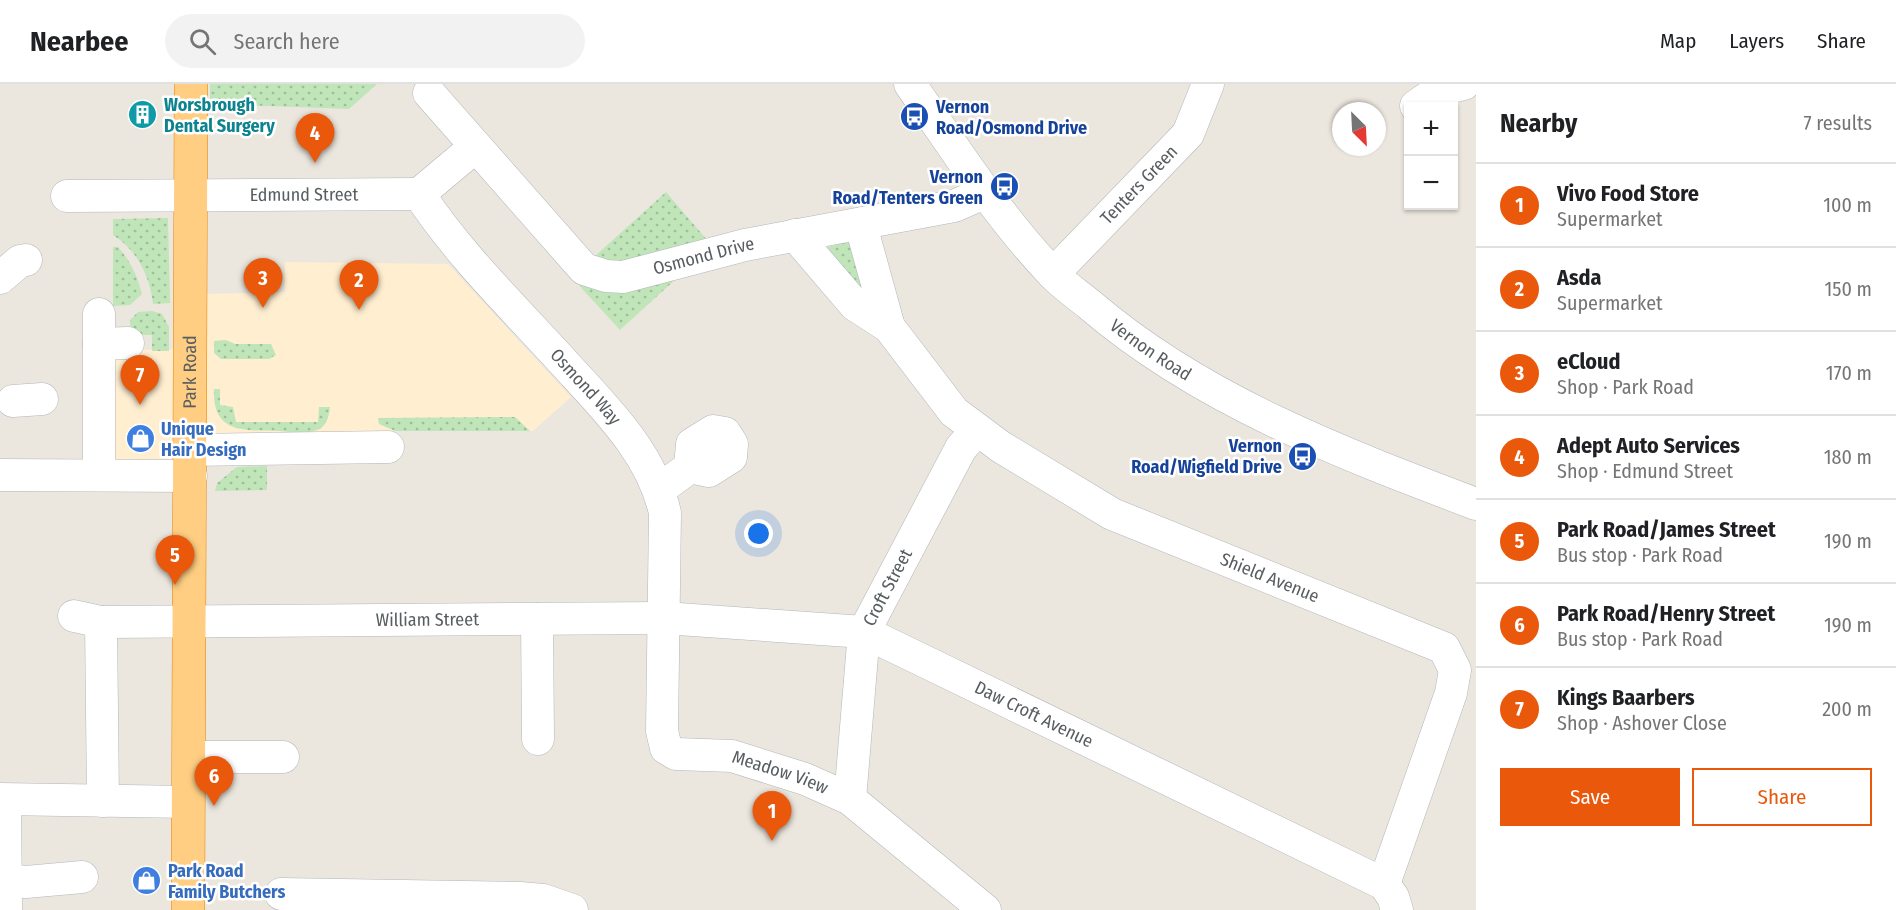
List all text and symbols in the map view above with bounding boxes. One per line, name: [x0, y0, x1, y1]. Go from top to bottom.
search box: [165, 14, 585, 68]
text: Nearbee: [30, 25, 129, 58]
icon: search: [186, 25, 219, 58]
text: Search here: [234, 28, 340, 55]
text: Map: [1660, 28, 1696, 54]
text: Layers: [1729, 28, 1784, 54]
text: Share: [1817, 28, 1866, 54]
place label: Worsbrough Dental Surgery: [164, 94, 275, 137]
place label: Vernon Road/Osmond Drive: [935, 96, 1087, 139]
building icon: Worsbrough Dental Surgery: [127, 99, 159, 131]
bus stop icon: Vernon Road/Osmond Drive: [899, 101, 931, 133]
north arrow: [1332, 102, 1386, 156]
map controls: [1404, 102, 1458, 210]
button: +: [1404, 102, 1458, 156]
text: Nearby: [1500, 108, 1577, 139]
text: 7 results: [1804, 111, 1872, 135]
pin: 4: [296, 113, 334, 163]
street label: Tenters Green: [1096, 141, 1182, 229]
button: −: [1404, 156, 1458, 210]
place label: Vernon Road/Tenters Green: [833, 166, 983, 209]
bus stop icon: Vernon Road/Tenters Green: [988, 171, 1020, 203]
text: Vivo Food Store: [1557, 180, 1699, 207]
street label: Edmund Street: [250, 183, 359, 206]
text: 1: [1515, 193, 1524, 217]
text: 100 m: [1823, 193, 1872, 217]
text: Supermarket: [1557, 207, 1663, 231]
street label: Osmond Drive: [651, 232, 756, 280]
pin: 3: [244, 258, 282, 308]
pin: 2: [340, 260, 378, 310]
text: Asda: [1557, 264, 1602, 291]
text: 2: [1515, 277, 1524, 301]
text: 150 m: [1825, 277, 1872, 301]
text: Supermarket: [1557, 291, 1663, 315]
street label: Vernon Road: [1105, 314, 1195, 385]
street label: Park Road: [179, 335, 201, 409]
street label: Osmond Way: [545, 344, 626, 429]
text: eCloud: [1557, 348, 1621, 375]
pin: 7: [120, 356, 160, 405]
text: 3: [1515, 361, 1524, 385]
text: 170 m: [1826, 361, 1872, 385]
text: Shop · Park Road: [1557, 375, 1694, 399]
place label: Unique Hair Design: [161, 418, 247, 461]
shop icon: Unique Hair Design: [124, 423, 156, 455]
text: Adept Auto Services: [1557, 432, 1740, 459]
place label: Vernon Road/Wigfield Drive: [1131, 435, 1282, 478]
bus stop icon: Vernon Road/Wigfield Drive: [1287, 440, 1319, 472]
text: 4: [1514, 445, 1525, 469]
text: 180 m: [1824, 445, 1872, 469]
text: Shop · Edmund Street: [1557, 459, 1733, 483]
text: Park Road/James Street: [1557, 516, 1776, 543]
your location: [744, 519, 773, 548]
text: 5: [1515, 529, 1524, 553]
text: 190 m: [1824, 529, 1872, 553]
pin: 5: [156, 536, 195, 585]
text: Bus stop · Park Road: [1557, 543, 1723, 567]
street label: Croft Street: [858, 545, 917, 630]
street label: Shield Avenue: [1217, 548, 1322, 607]
text: Park Road/Henry Street: [1557, 600, 1775, 627]
street label: William Street: [376, 608, 479, 631]
text: 6: [1514, 613, 1525, 637]
text: 190 m: [1824, 613, 1872, 637]
text: Bus stop · Park Road: [1557, 627, 1723, 651]
street label: Daw Croft Avenue: [971, 676, 1097, 752]
text: Kings Baarbers: [1557, 684, 1695, 711]
text: 7: [1515, 697, 1524, 721]
text: 200 m: [1822, 697, 1872, 721]
text: Shop · Ashover Close: [1557, 711, 1727, 735]
street label: Meadow View: [729, 746, 832, 799]
pin: 6: [194, 756, 234, 806]
button: Save: [1500, 768, 1680, 826]
button: Share: [1692, 768, 1872, 826]
pin: 1: [752, 792, 792, 841]
place label: Park Road Family Butchers: [168, 860, 285, 903]
shop icon: Park Road Family Butchers: [131, 865, 163, 897]

